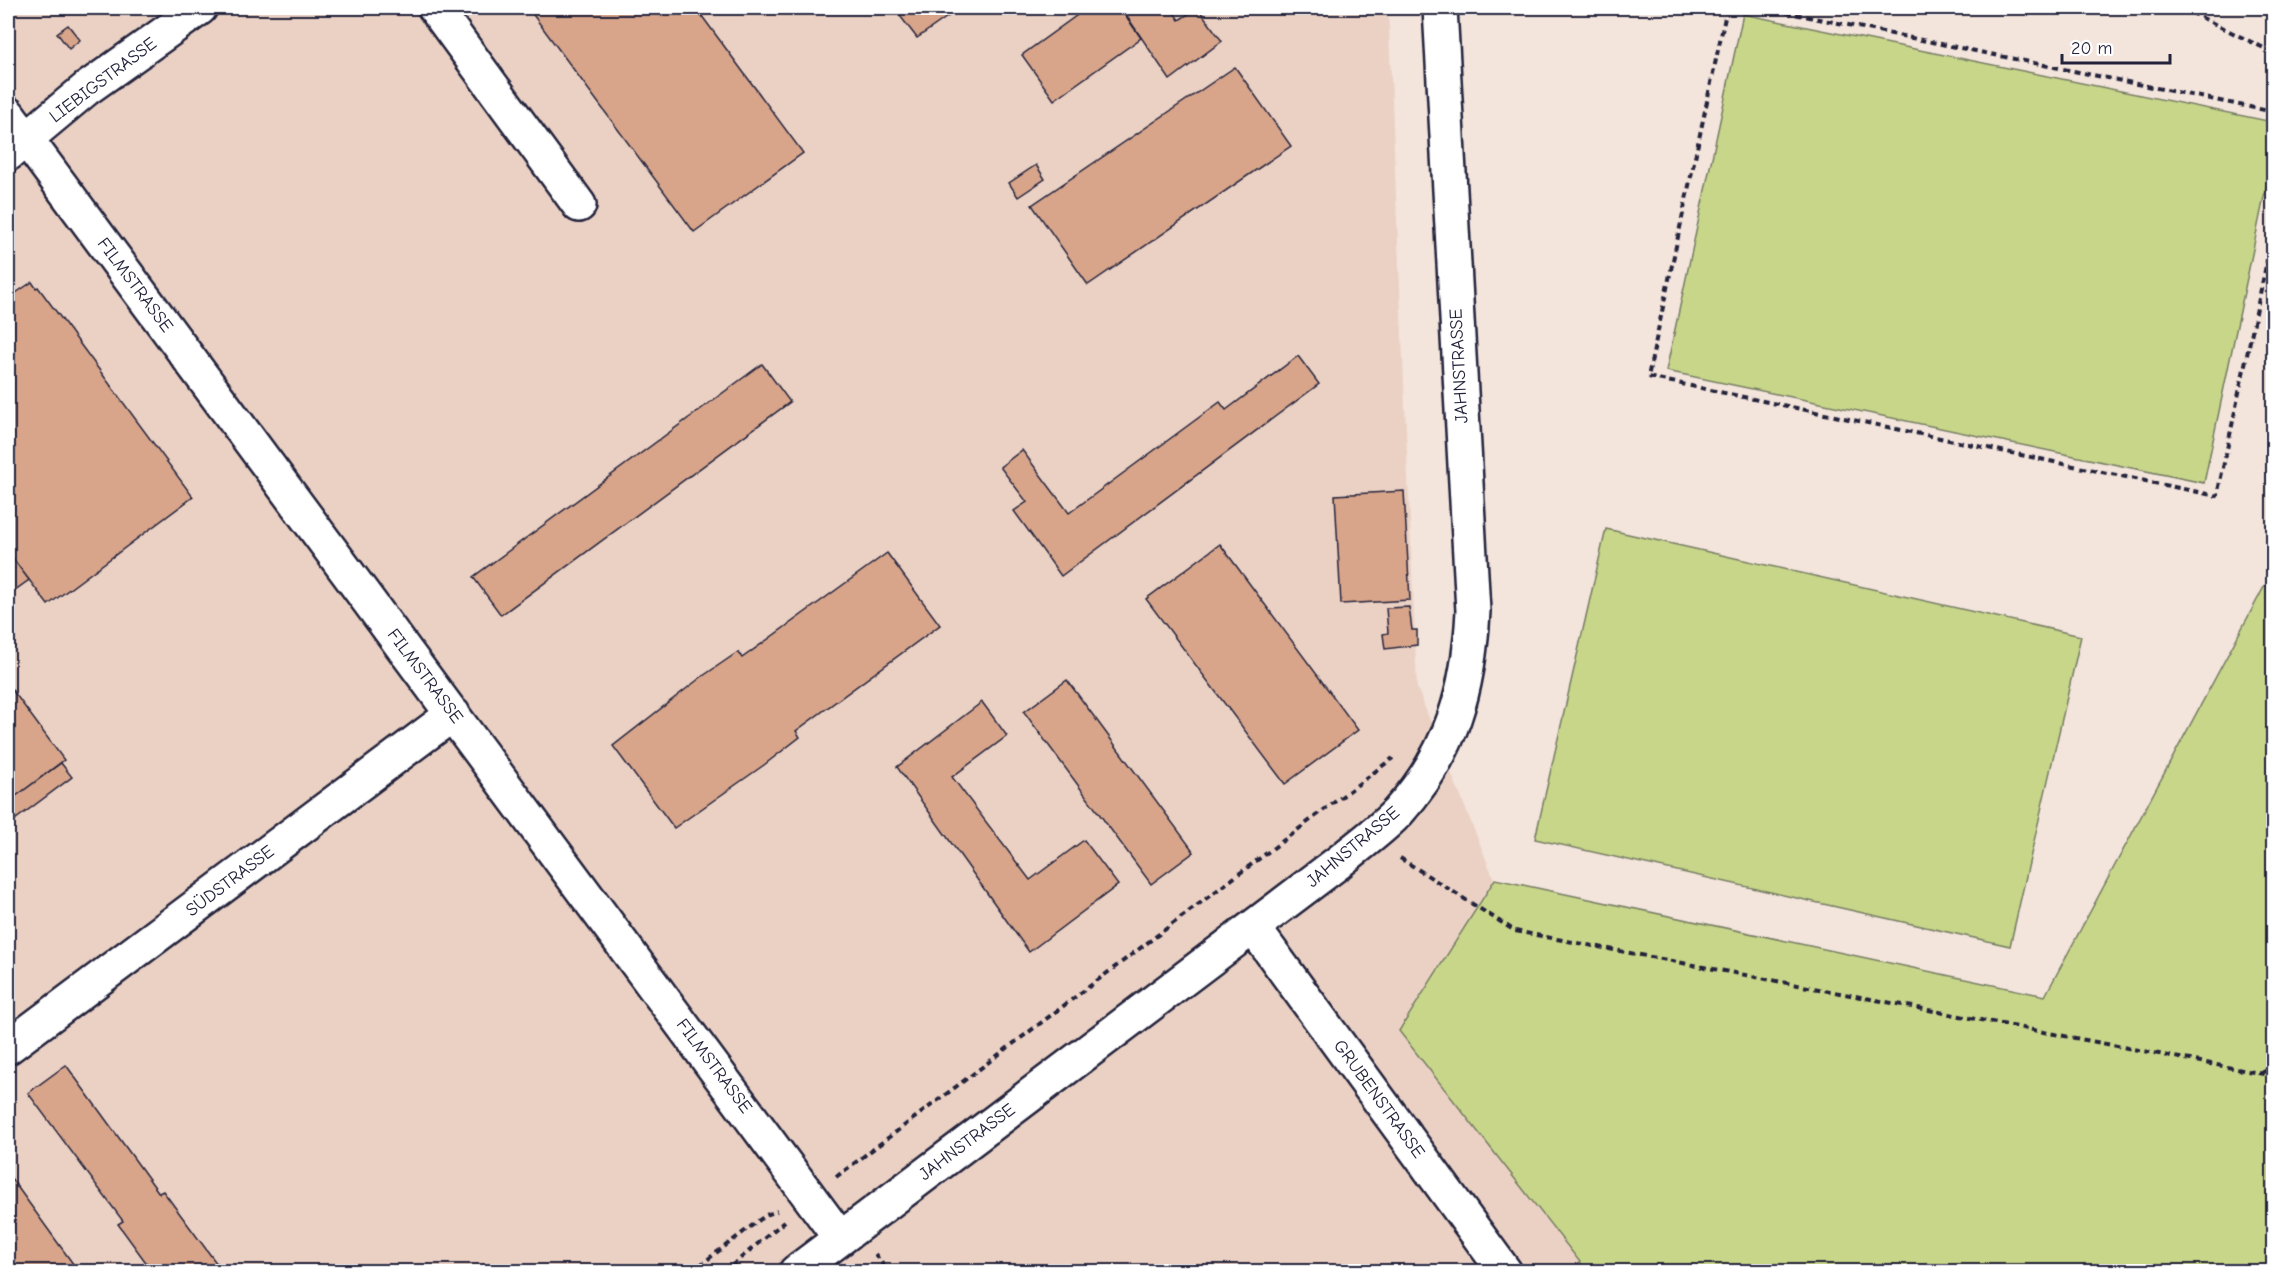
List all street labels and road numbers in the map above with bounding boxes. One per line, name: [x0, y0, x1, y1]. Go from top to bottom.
street label: LIEBIGSTRASSE: [45, 33, 161, 127]
street label: FILMSTRASSE: [93, 234, 177, 336]
street label: JAHNSTRASSE: [1446, 308, 1472, 424]
street label: FILMSTRASSE: [383, 625, 467, 727]
street label: JAHNSTRASSE: [1302, 802, 1404, 892]
street label: SÜDSTRASSE: [182, 841, 278, 921]
street label: FILMSTRASSE: [672, 1015, 756, 1117]
street label: GRUBENSTRASSE: [1329, 1036, 1429, 1162]
street label: JAHNSTRASSE: [915, 1099, 1019, 1185]

